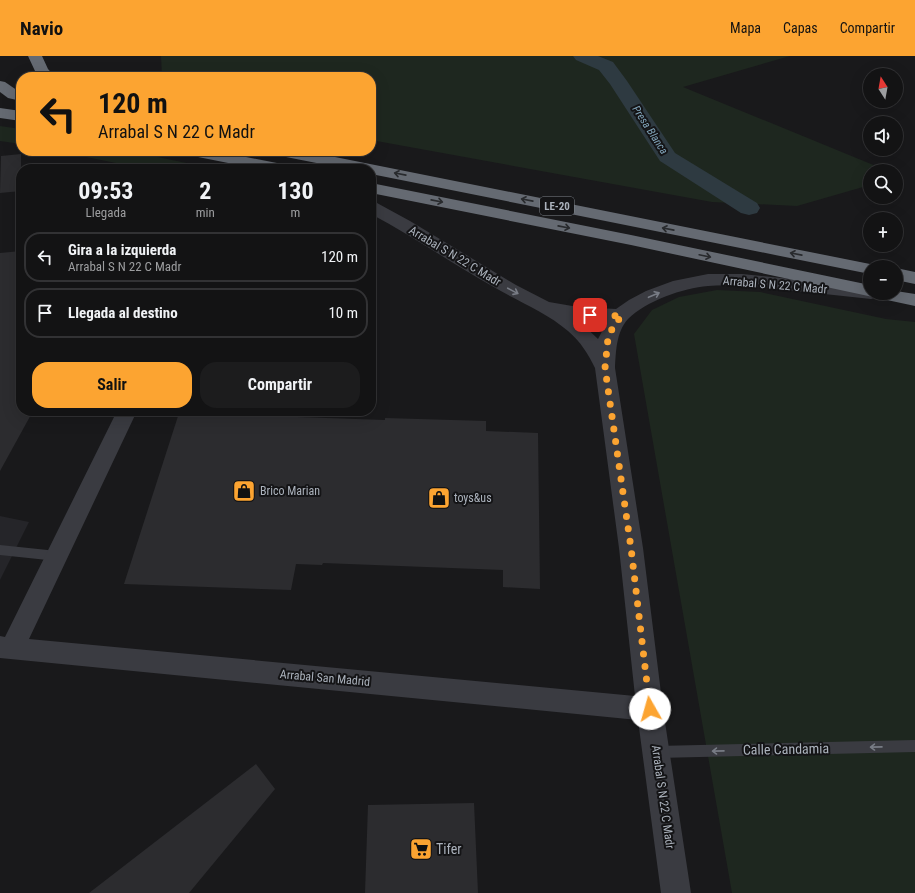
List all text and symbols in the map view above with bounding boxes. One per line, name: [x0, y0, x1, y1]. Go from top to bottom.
text: Navio: [20, 17, 63, 40]
text: Mapa: [730, 20, 761, 36]
text: Capas: [783, 20, 818, 36]
text: Compartir: [840, 20, 895, 36]
north arrow: [863, 68, 903, 108]
map controls: [863, 68, 903, 300]
text: 120 m: [98, 87, 168, 120]
icon: left: [32, 88, 84, 140]
water label: Presa Blanca: [630, 103, 670, 157]
button: sound: [863, 116, 903, 156]
text: Arrabal S N 22 C Madr: [98, 121, 255, 142]
button: search: [863, 164, 903, 204]
one-way arrow: [394, 170, 407, 178]
text: 09:53: [78, 177, 133, 205]
text: 2: [199, 177, 211, 205]
text: 130: [277, 177, 314, 205]
one-way arrow: [521, 196, 534, 204]
one-way arrow: [430, 197, 443, 205]
road number: LE-20: [540, 197, 574, 215]
text: Llegada: [86, 205, 126, 220]
text: min: [196, 205, 215, 220]
text: m: [291, 205, 300, 220]
button: +: [863, 212, 903, 252]
street label: Arrabal S N 22 C Madr: [407, 223, 504, 289]
one-way arrow: [557, 223, 570, 231]
one-way arrow: [662, 224, 675, 232]
text: Gira a la izquierda: [68, 241, 176, 259]
icon: left: [34, 246, 56, 268]
text: 120 m: [321, 248, 358, 266]
one-way arrow: [790, 250, 803, 258]
one-way arrow: [698, 252, 711, 260]
text: Arrabal S N 22 C Madr: [68, 259, 181, 274]
button: −: [863, 260, 903, 300]
street label: Arrabal S N 22 C Madr: [722, 273, 828, 297]
one-way arrow: [507, 287, 519, 295]
one-way arrow: [648, 290, 660, 298]
pin: [573, 298, 607, 332]
icon: arrive: [34, 302, 56, 324]
text: Llegada al destino: [68, 304, 178, 322]
text: 10 m: [328, 304, 358, 322]
icon: arrive: [579, 304, 601, 326]
button: Salir: [32, 362, 192, 408]
button: Compartir: [200, 362, 360, 408]
shop icon: Brico Marian: [231, 478, 257, 504]
place label: Brico Marian: [260, 484, 320, 498]
shop icon: toys&us: [426, 485, 452, 511]
place label: toys&us: [454, 491, 492, 505]
street label: Arrabal San Madrid: [279, 667, 371, 689]
position arrow: [629, 688, 671, 730]
street label: Calle Candamia: [743, 740, 829, 758]
one-way arrow: [870, 743, 883, 751]
street label: Arrabal S N 22 C Madr: [649, 744, 677, 850]
one-way arrow: [712, 747, 725, 755]
supermarket icon: Tifer: [408, 836, 434, 862]
place label: Tifer: [436, 841, 462, 857]

